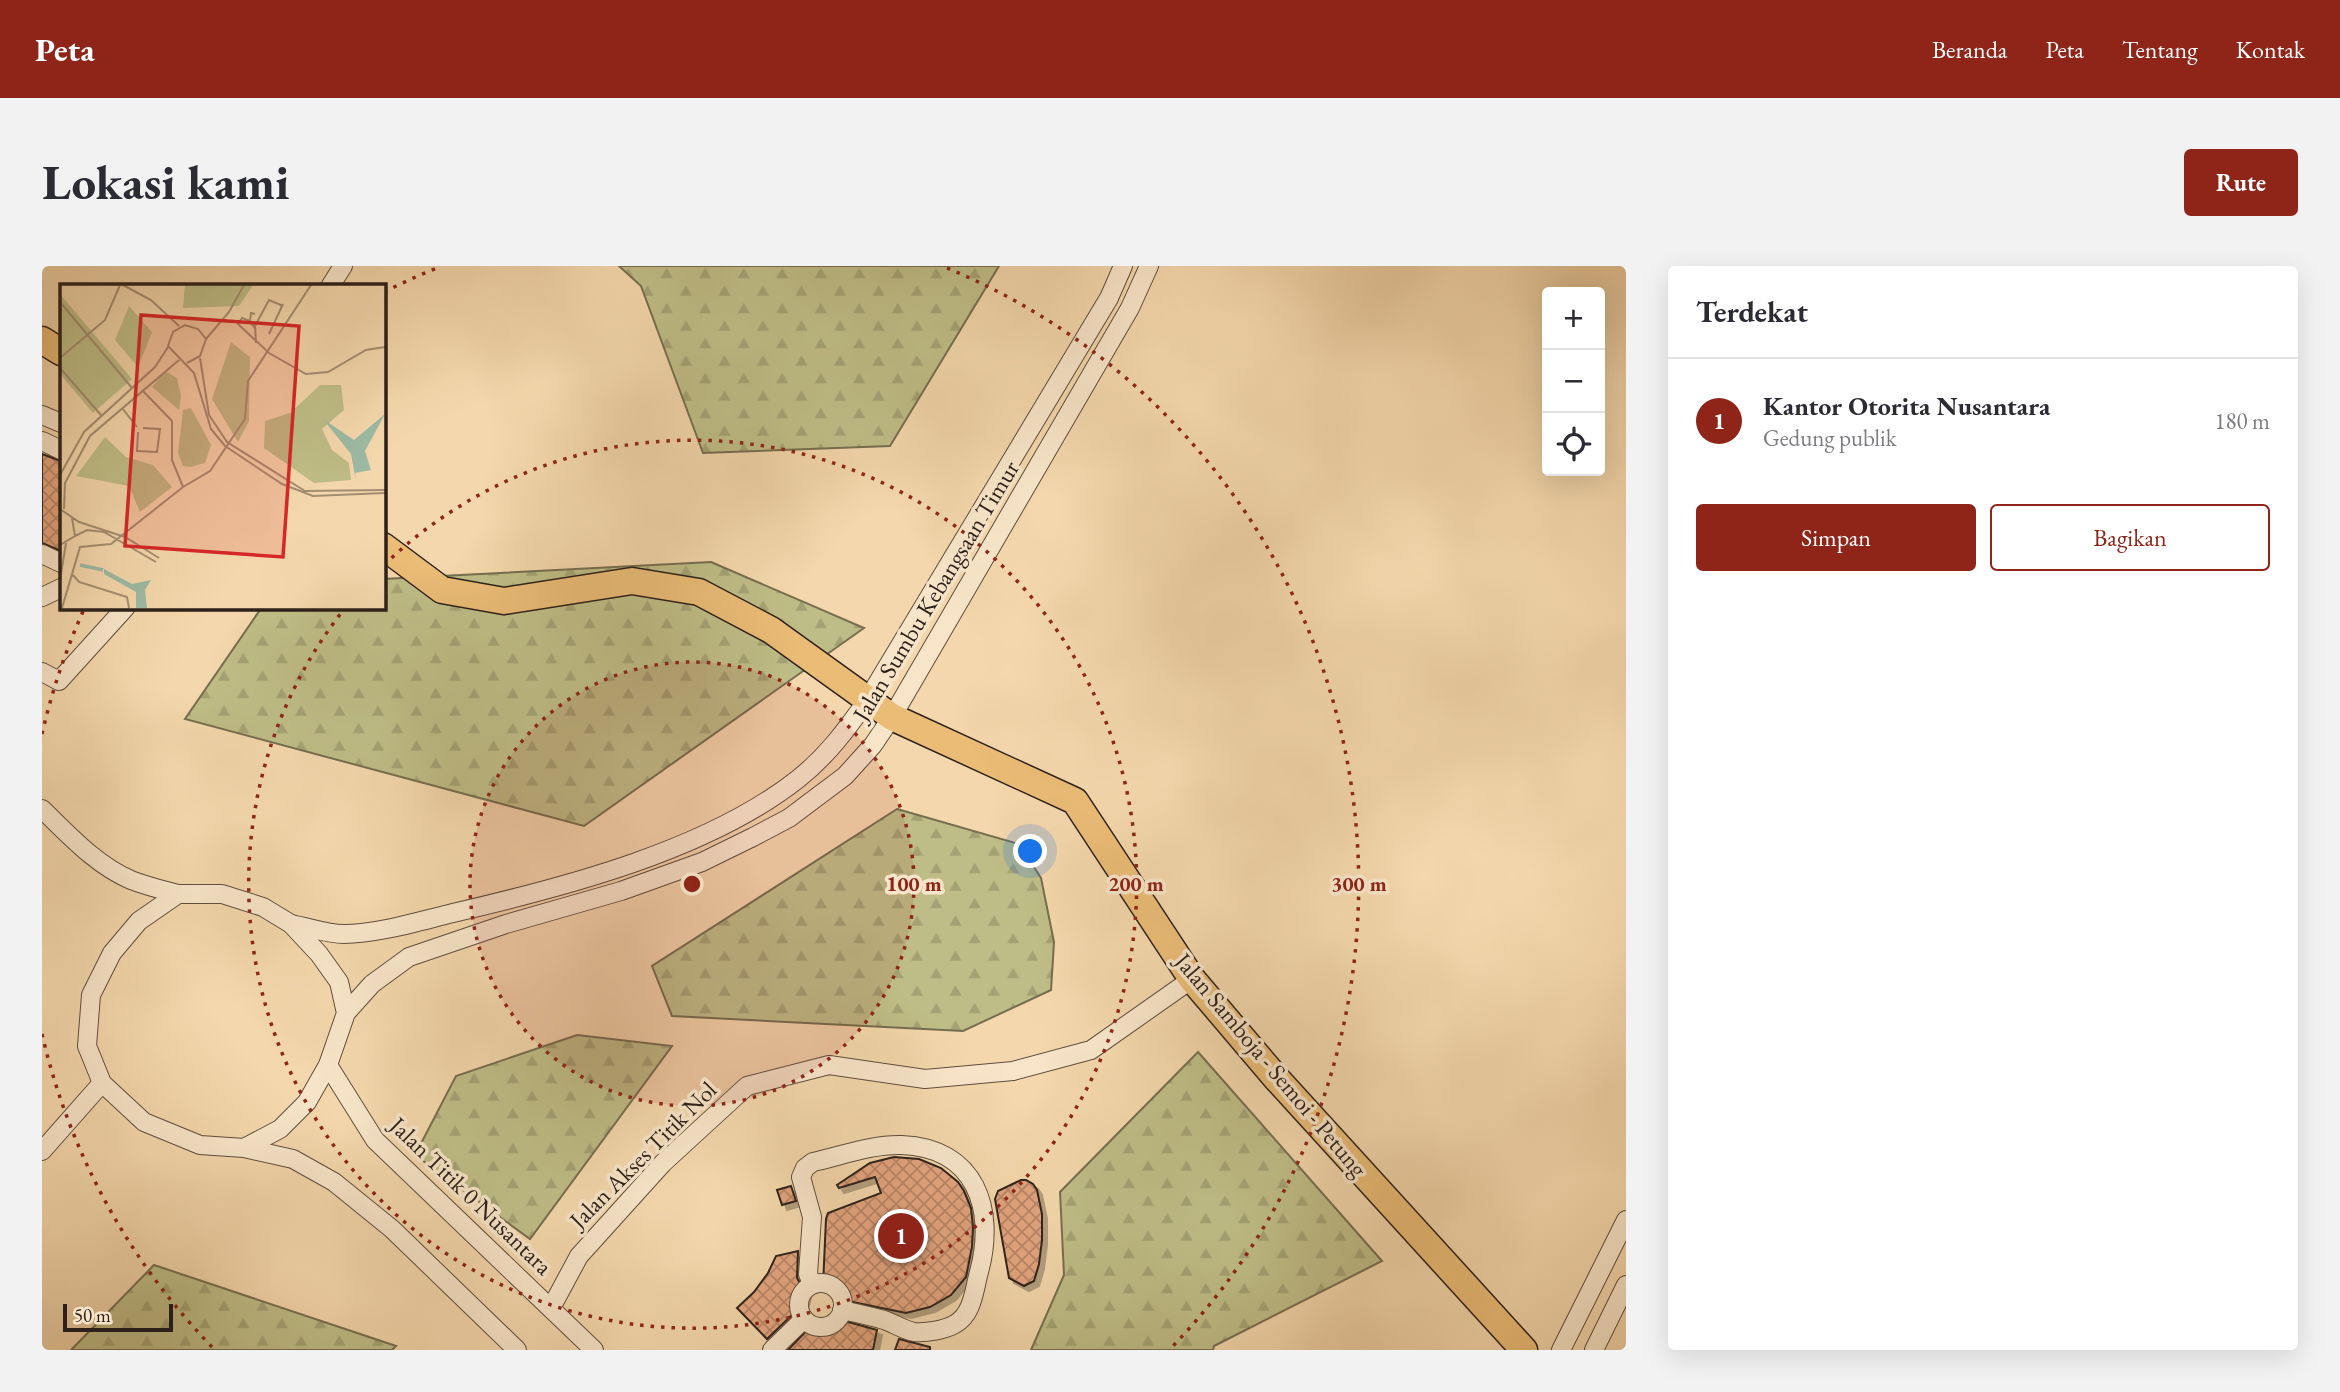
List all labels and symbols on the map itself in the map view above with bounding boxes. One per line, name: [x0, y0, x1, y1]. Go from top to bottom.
inset map: [60, 284, 385, 609]
street label: Jalan Sumbu Kebangsaan Timur: [844, 455, 1026, 728]
your location: [1013, 834, 1047, 868]
text: 100 m: [886, 870, 942, 897]
text: 200 m: [1108, 870, 1164, 897]
text: 300 m: [1331, 870, 1387, 897]
centre of rings: [680, 872, 704, 896]
street label: Jalan Samboja - Semoi - Petung: [1167, 945, 1375, 1184]
street label: Jalan Akses Titik Nol: [561, 1074, 723, 1236]
street label: Jalan Titik 0 Nusantara: [382, 1109, 560, 1282]
pin: 1: [878, 1210, 924, 1262]
scale bar: [63, 1301, 173, 1333]

